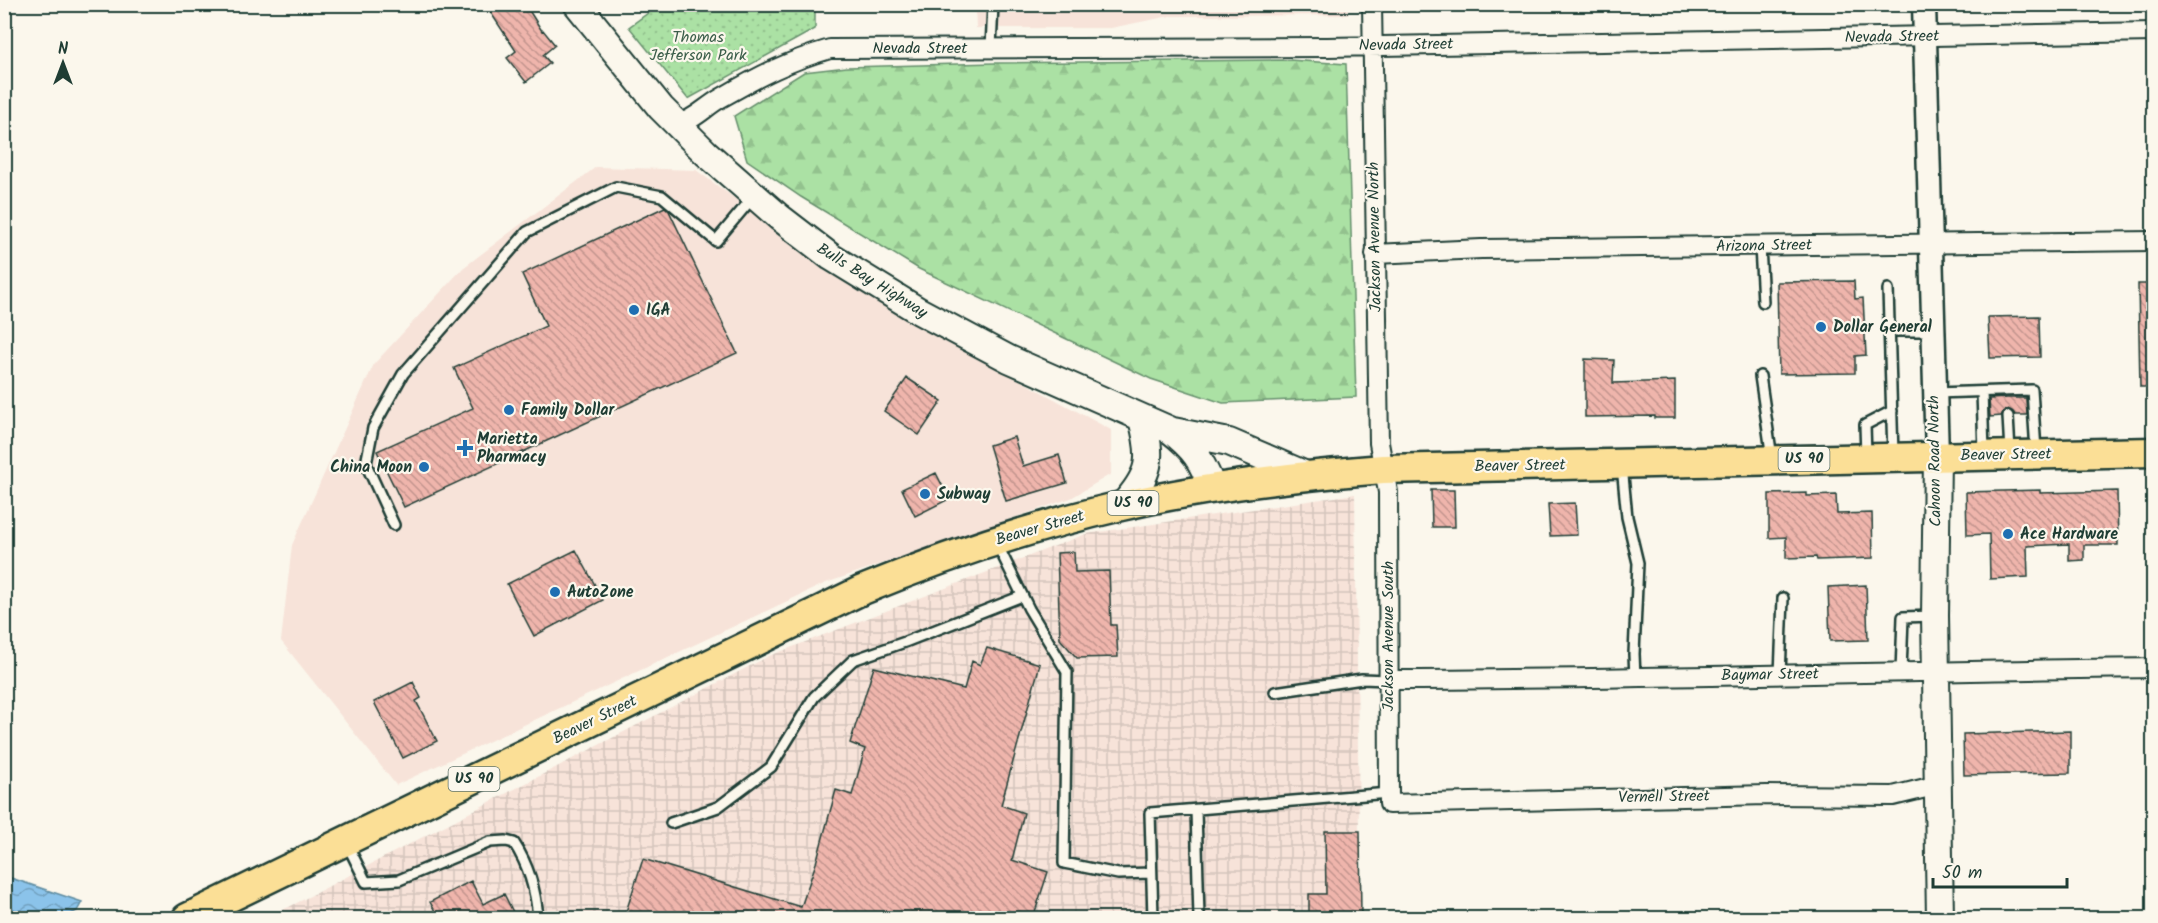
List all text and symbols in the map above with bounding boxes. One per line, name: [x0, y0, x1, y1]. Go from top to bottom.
street label: Nevada Street: [1844, 24, 1940, 50]
park label: Thomas Jefferson Park: [649, 25, 747, 68]
street label: Nevada Street: [1358, 32, 1454, 58]
north arrow: [33, 33, 93, 93]
street label: Nevada Street: [873, 36, 968, 61]
text: N: [58, 37, 68, 62]
street label: Jackson Avenue North: [1361, 162, 1389, 312]
street label: Arizona Street: [1716, 233, 1813, 259]
street label: Bulls Bay Highway: [811, 237, 933, 326]
place label: IGA: [646, 298, 671, 323]
marker: IGA: [627, 303, 641, 317]
place label: Dollar General: [1833, 315, 1933, 340]
marker: Dollar General: [1814, 320, 1828, 334]
street label: Cahoon Road North: [1921, 395, 1949, 527]
place label: Family Dollar: [521, 398, 615, 423]
marker: Family Dollar: [502, 403, 516, 417]
place label: Marietta Pharmacy: [477, 427, 547, 470]
marker: Marietta Pharmacy: [458, 441, 472, 455]
street label: Beaver Street: [1960, 442, 2053, 468]
road number: US 90: [1778, 447, 1830, 471]
street label: Beaver Street: [1474, 453, 1567, 479]
place label: China Moon: [330, 455, 412, 480]
marker: China Moon: [417, 460, 431, 474]
place label: Subway: [937, 482, 991, 507]
marker: Subway: [918, 487, 932, 501]
road number: US 90: [1108, 491, 1158, 515]
street label: Beaver Street: [993, 503, 1088, 553]
place label: Ace Hardware: [2020, 522, 2118, 547]
marker: Ace Hardware: [2001, 527, 2015, 541]
street label: Jackson Avenue South: [1376, 561, 1401, 711]
place label: AutoZone: [567, 580, 634, 605]
marker: AutoZone: [548, 585, 562, 599]
street label: Baymar Street: [1721, 662, 1820, 688]
street label: Beaver Street: [549, 688, 642, 751]
road number: US 90: [448, 767, 500, 791]
street label: Vernell Street: [1618, 784, 1711, 810]
scale bar: [1933, 851, 2066, 889]
text: 50 m: [1942, 859, 1982, 888]

